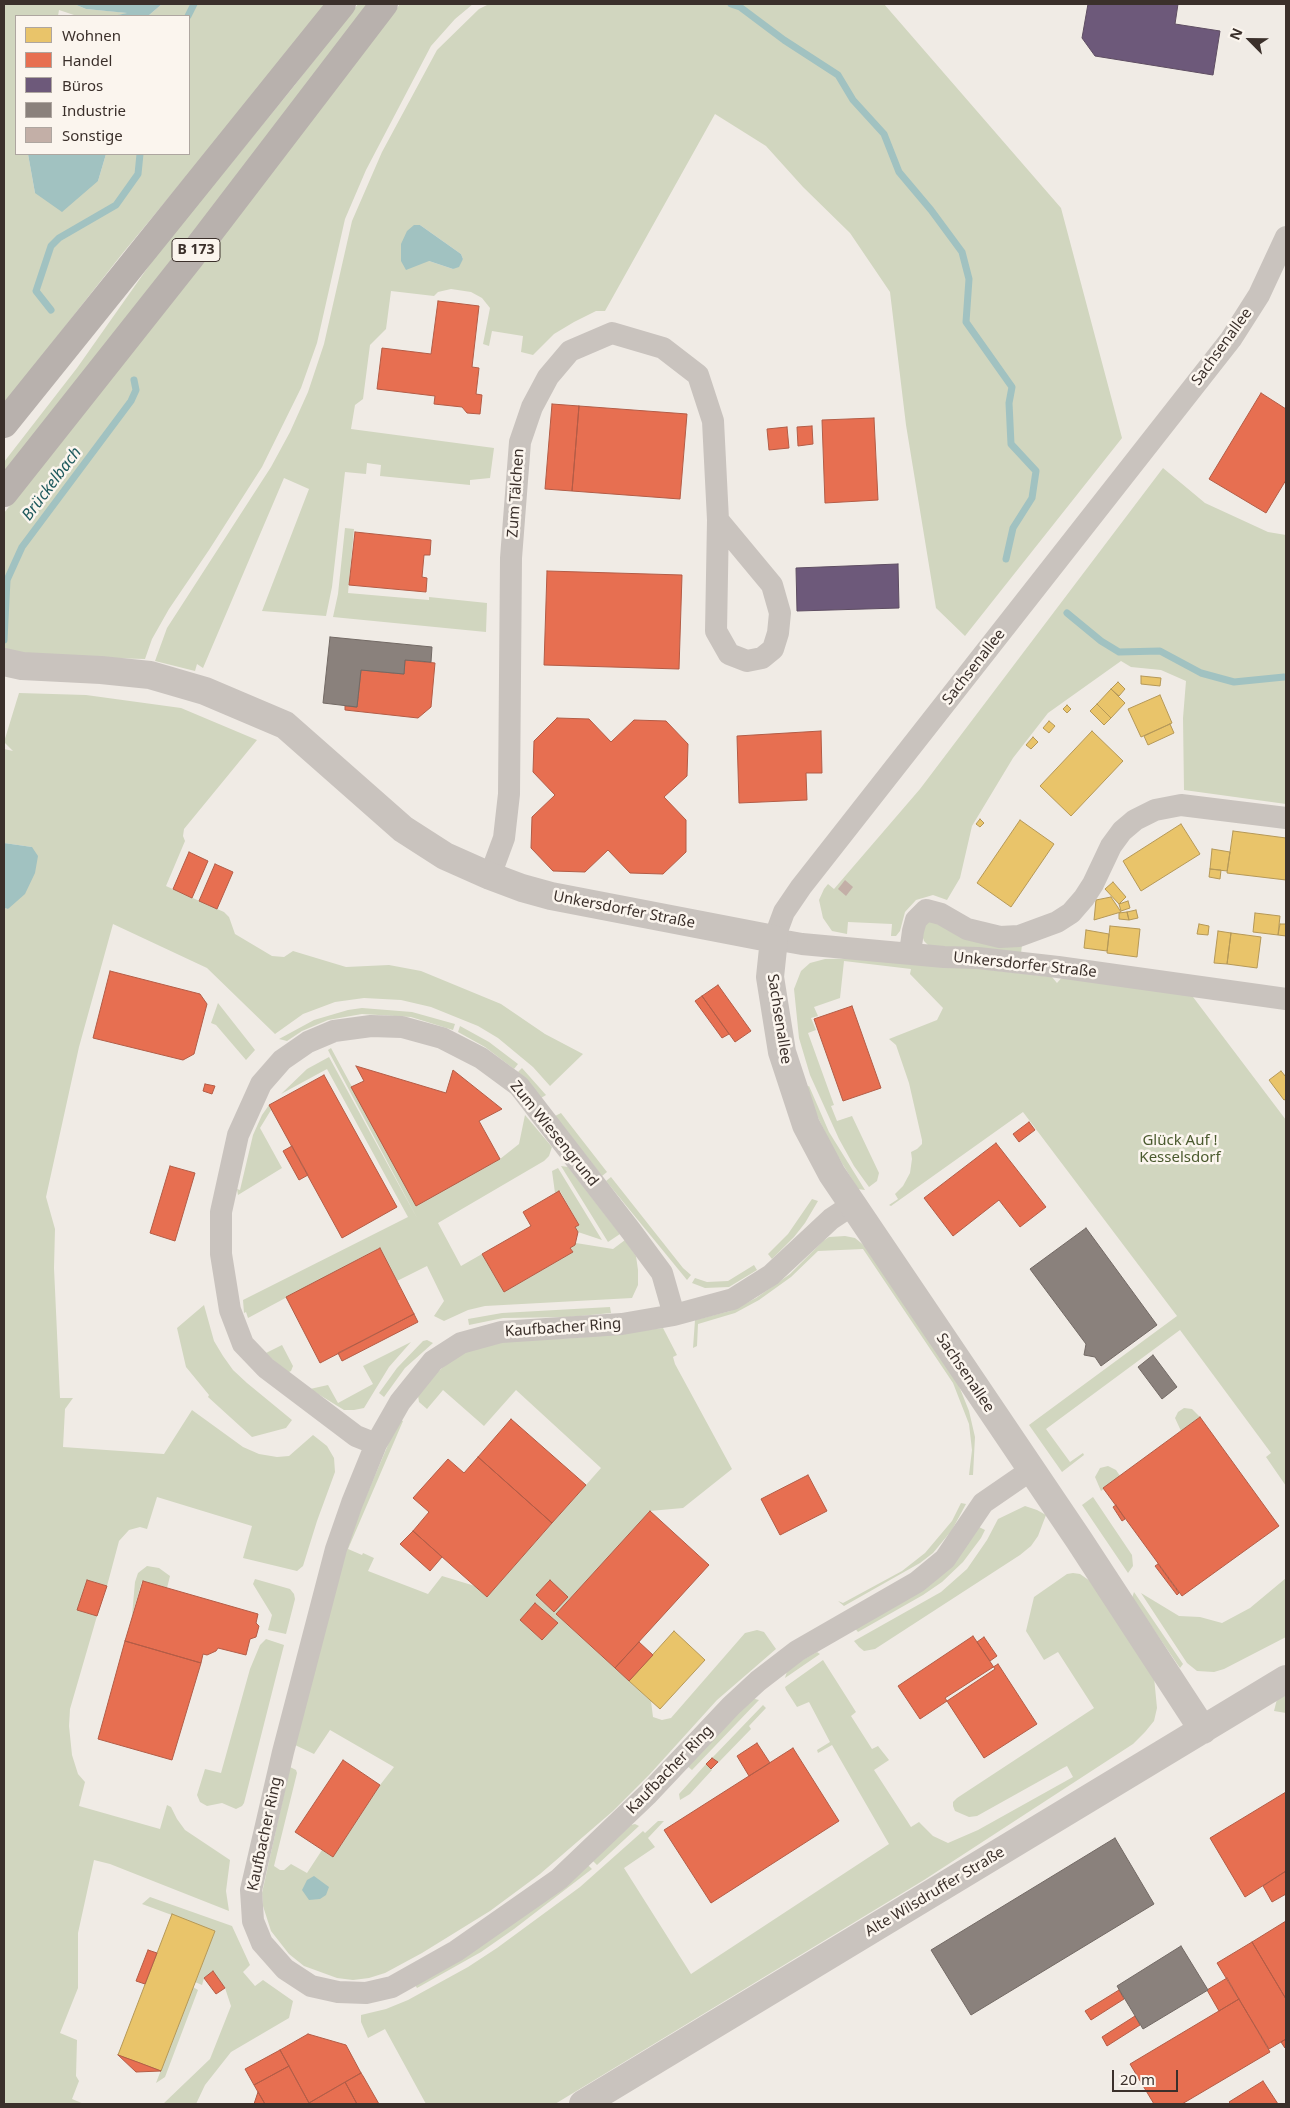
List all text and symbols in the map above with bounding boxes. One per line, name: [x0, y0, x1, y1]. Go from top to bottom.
legend: [15, 15, 190, 155]
north arrow: [1225, 15, 1275, 65]
text: Wohnen: [62, 25, 121, 45]
text: N: [1225, 25, 1247, 43]
text: Handel: [62, 50, 112, 70]
text: Büros: [62, 75, 103, 95]
text: Industrie: [62, 100, 126, 120]
text: Sonstige: [62, 125, 123, 145]
road number: B 173: [172, 238, 220, 262]
street label: Sachsenallee: [1188, 305, 1256, 389]
water label: Brückelbach: [18, 443, 86, 525]
street label: Zum Tälchen: [504, 448, 528, 538]
street label: Sachsenallee: [939, 626, 1009, 708]
street label: Unkersdorfer Straße: [552, 887, 696, 933]
street label: Unkersdorfer Straße: [952, 949, 1098, 981]
street label: Sachsenallee: [763, 973, 795, 1065]
street label: Zum Wiesengrund: [506, 1078, 602, 1190]
park label: Glück Auf ! Kesselsdorf: [1139, 1132, 1221, 1167]
street label: Kaufbacher Ring: [504, 1315, 622, 1341]
street label: Sachsenallee: [932, 1330, 998, 1416]
street label: Kaufbacher Ring: [623, 1722, 717, 1818]
street label: Kaufbacher Ring: [244, 1775, 286, 1893]
street label: Alte Wilsdruffer Straße: [862, 1843, 1008, 1941]
scale bar: [1115, 2060, 1181, 2092]
text: 20 m: [1120, 2069, 1155, 2089]

